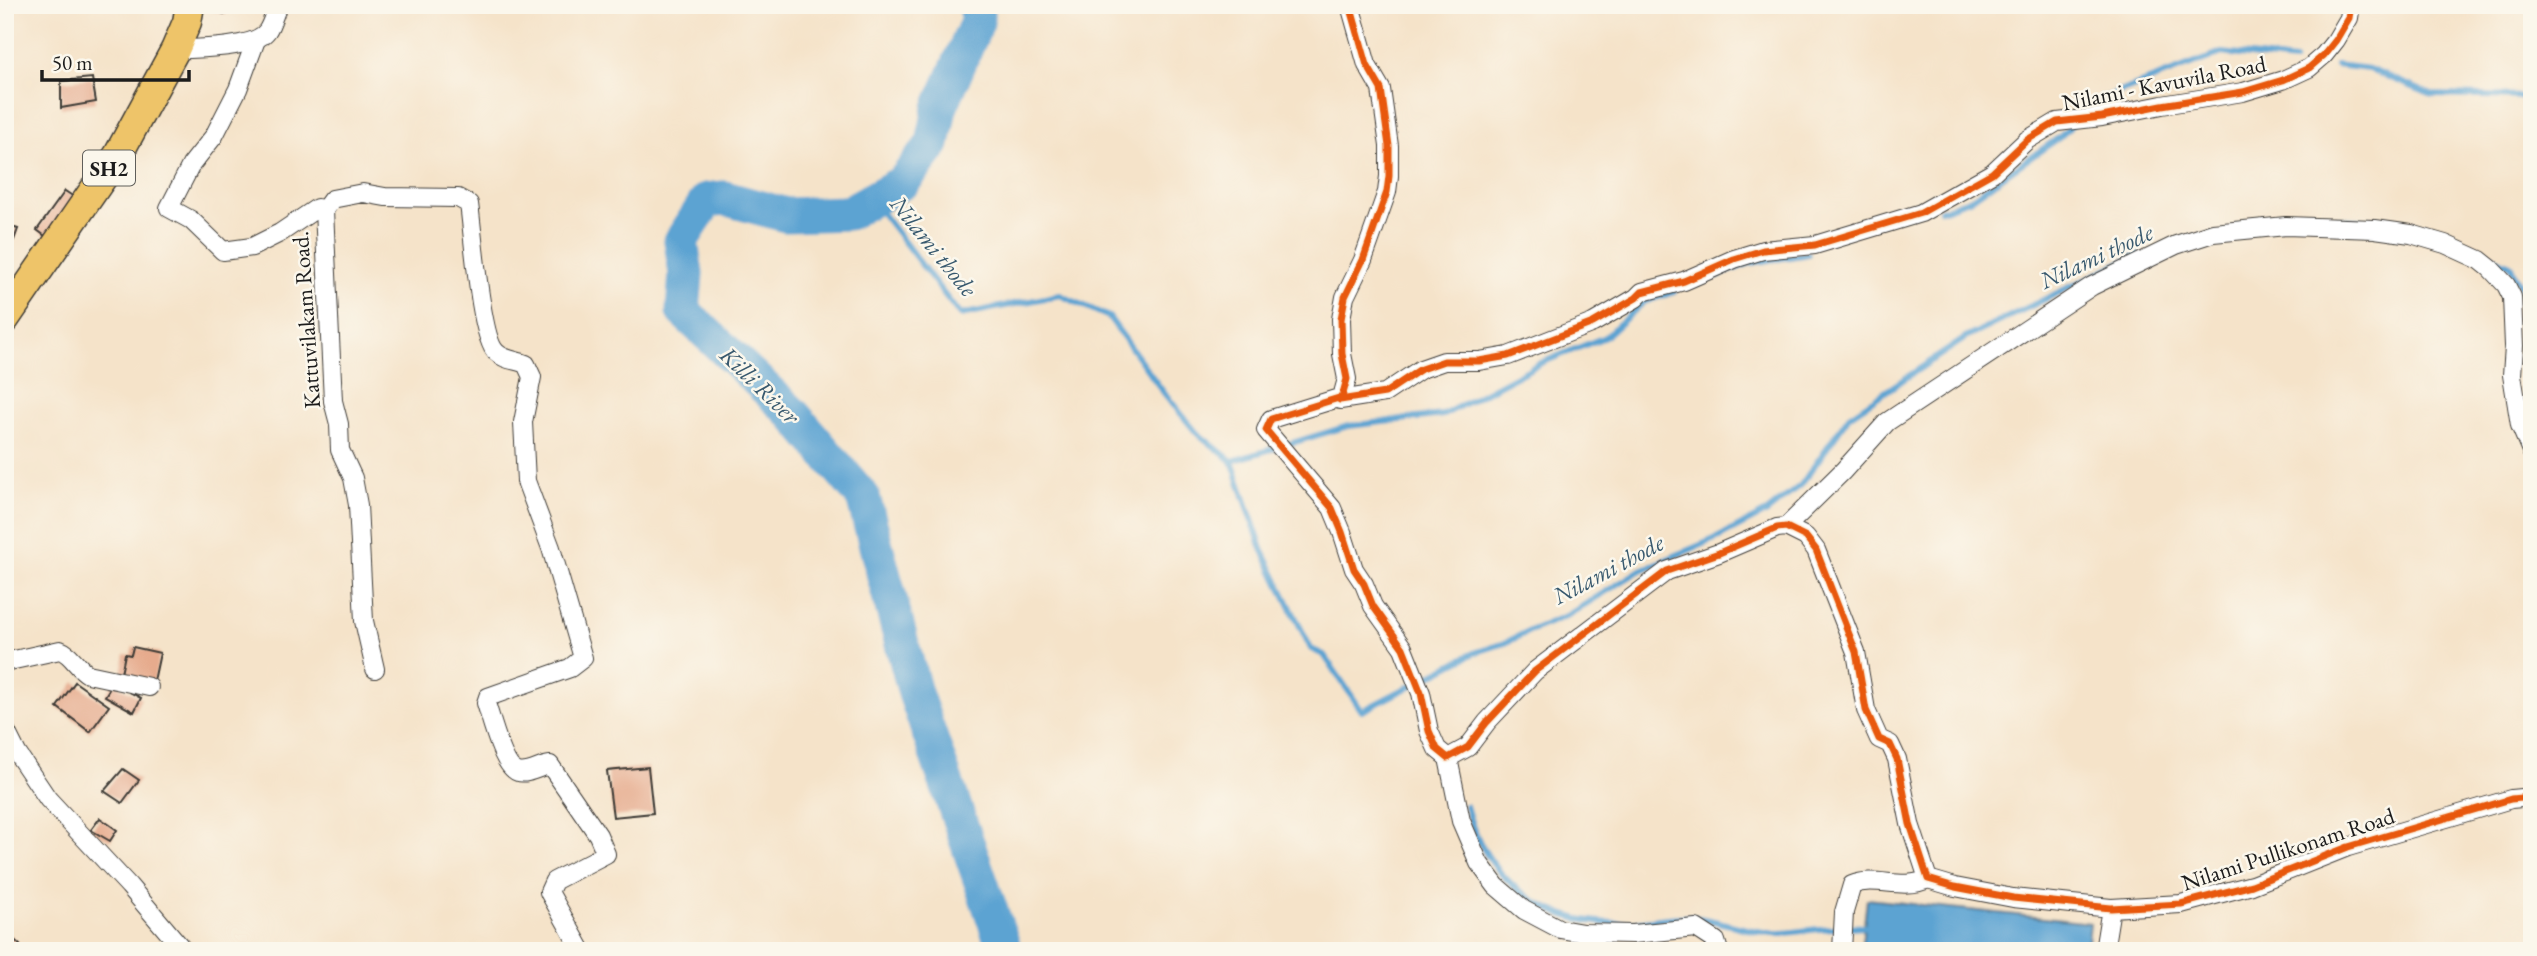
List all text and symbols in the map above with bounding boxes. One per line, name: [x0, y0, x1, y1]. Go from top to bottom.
scale bar: [42, 38, 189, 82]
street label: Nilami - Kavuvila Road: [2059, 48, 2269, 118]
text: 50 m: [52, 49, 93, 76]
road number: SH2: [83, 150, 135, 186]
water label: Nilami thode: [883, 188, 985, 304]
water label: Nilami thode: [2033, 216, 2159, 296]
street label: Kattuvilakam Road.: [285, 230, 327, 410]
water label: Killi River: [713, 339, 808, 432]
water label: Nilami thode: [1546, 526, 1670, 612]
street label: Nilami Pullikonam Road: [2178, 800, 2399, 898]

